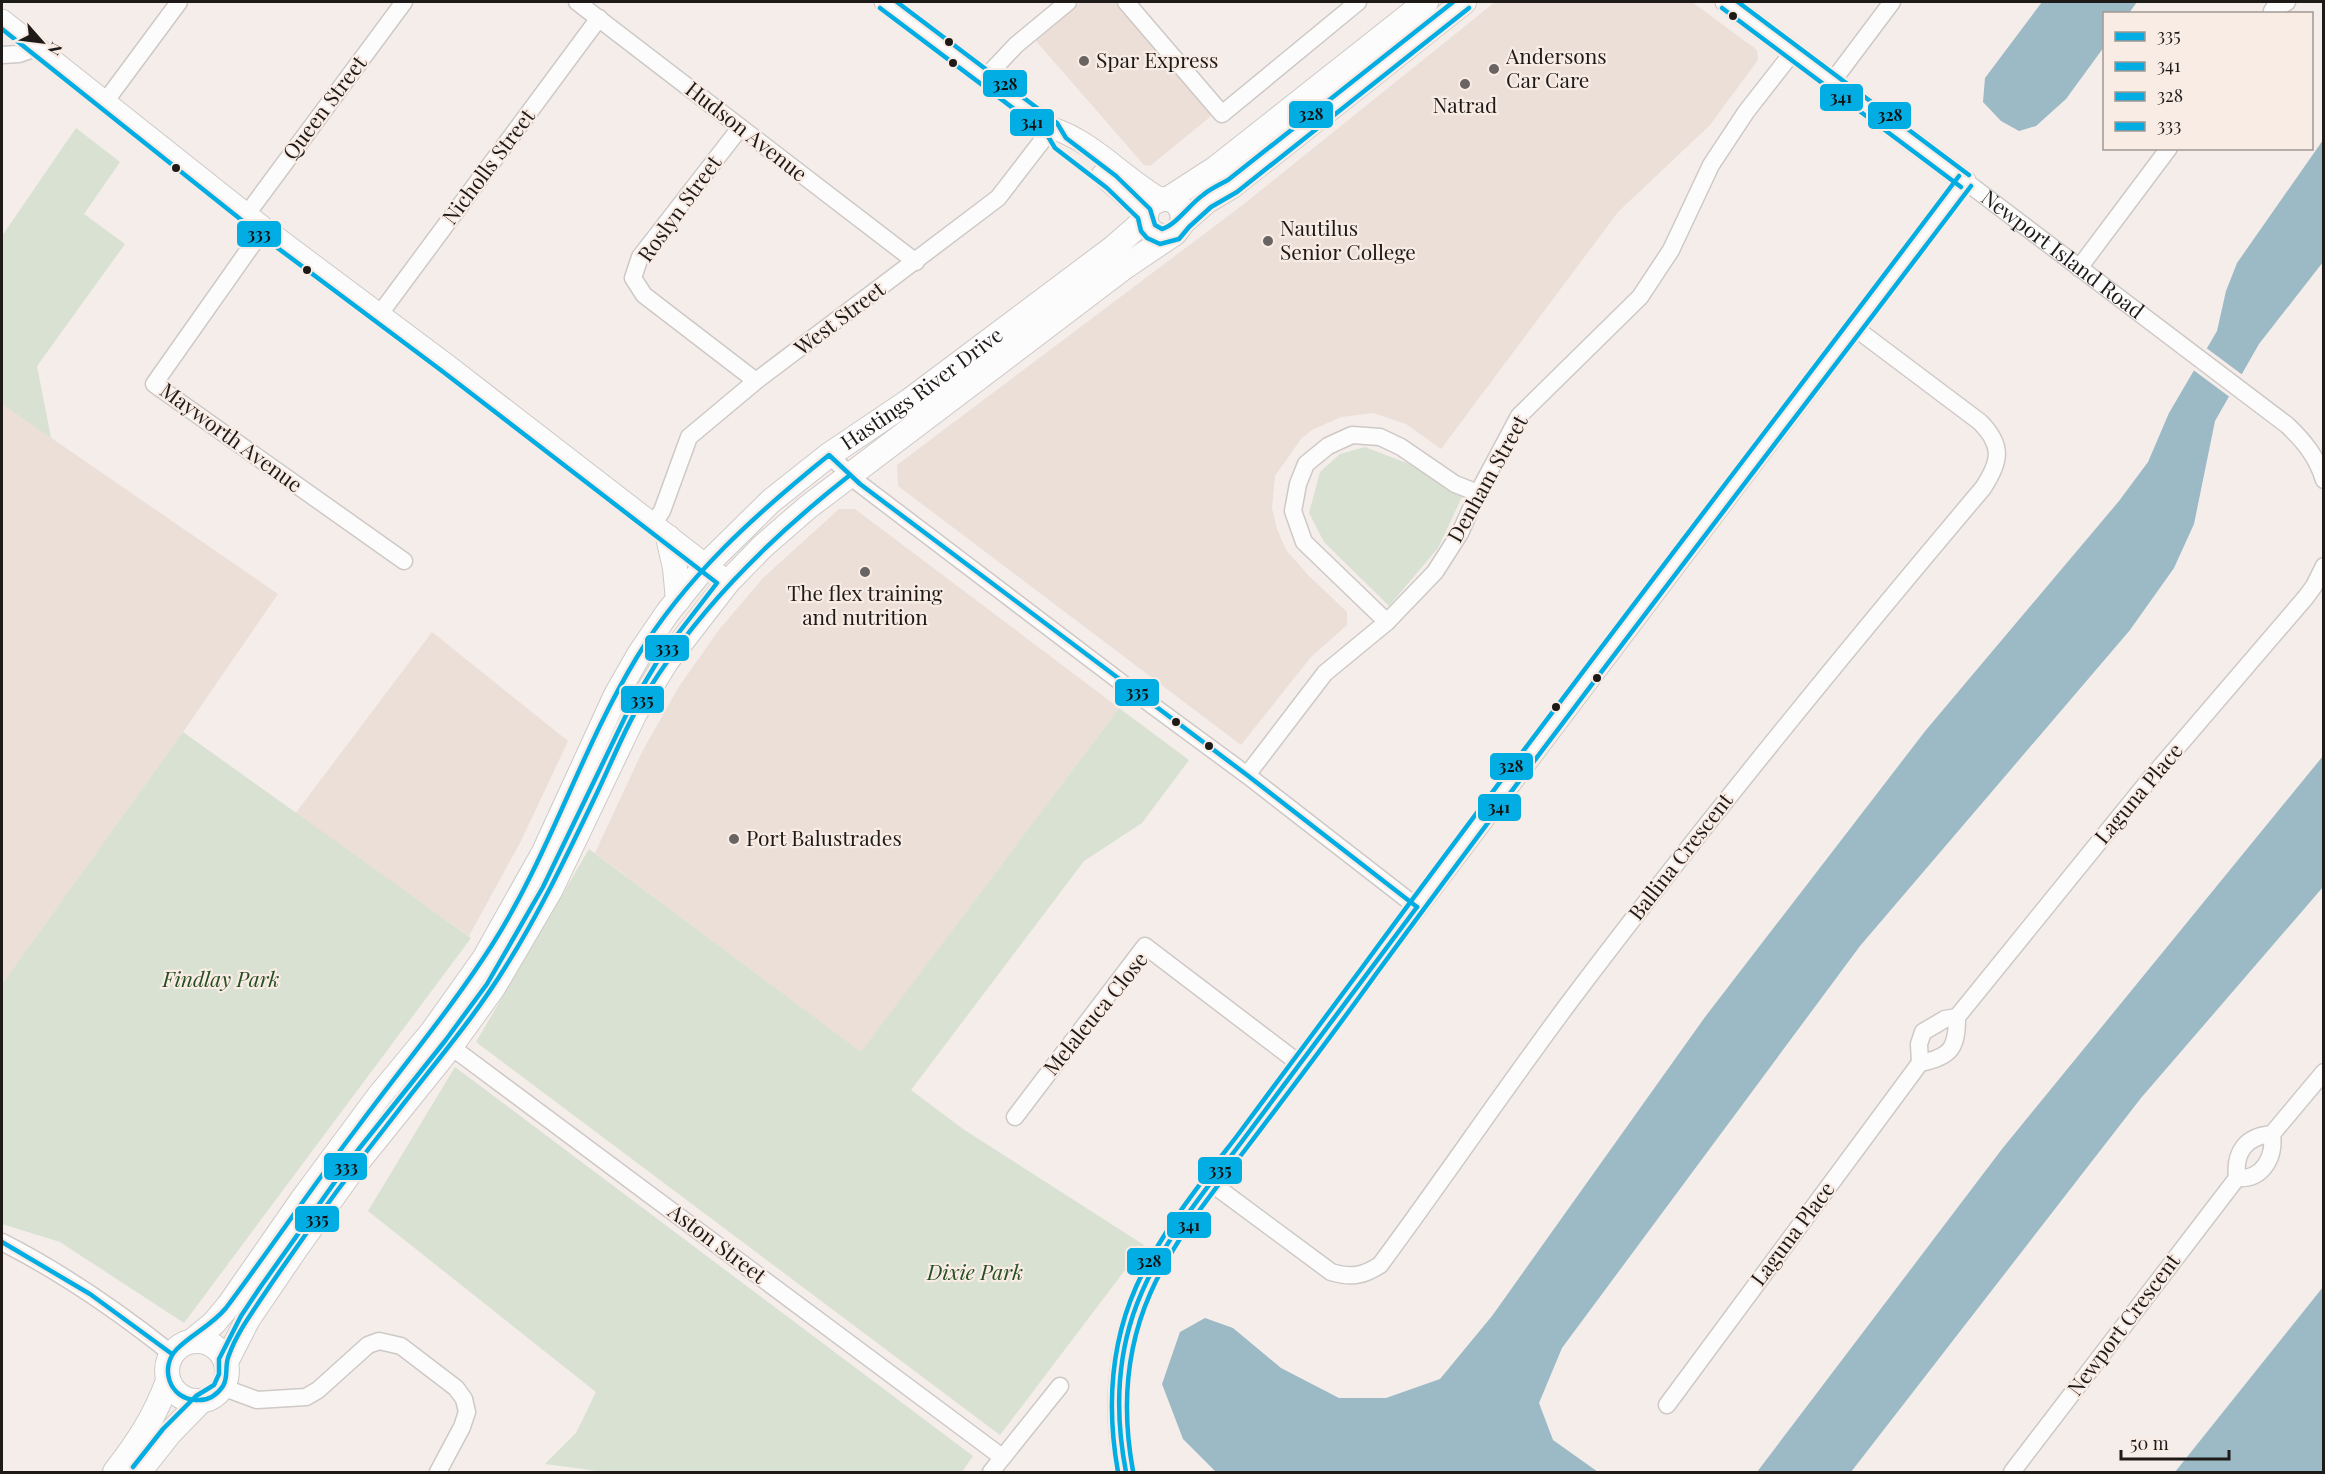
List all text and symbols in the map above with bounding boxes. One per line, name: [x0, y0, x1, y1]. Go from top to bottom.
unlabelled marker: [1727, 10, 1739, 22]
north arrow: [12, 12, 72, 72]
legend: [2103, 12, 2313, 150]
text: 335: [2157, 23, 2181, 47]
unlabelled marker: [943, 36, 955, 48]
text: N: [43, 39, 68, 60]
place label: Andersons Car Care: [1505, 41, 1607, 93]
place label: Spar Express: [1096, 45, 1218, 73]
street label: Queen Street: [275, 49, 372, 164]
text: 341: [2157, 53, 2181, 77]
marker: Spar Express: [1077, 54, 1091, 68]
unlabelled marker: [947, 57, 959, 69]
marker: Andersons Car Care: [1487, 62, 1501, 76]
line badge: 328: [982, 69, 1028, 98]
text: 328: [992, 73, 1018, 94]
street label: Hudson Avenue: [681, 74, 814, 187]
marker: Natrad: [1458, 77, 1472, 91]
line badge: 341: [1819, 83, 1864, 112]
text: 328: [2157, 83, 2183, 107]
text: 341: [1830, 86, 1852, 107]
place label: Natrad: [1433, 90, 1497, 118]
line badge: 328: [1288, 100, 1334, 129]
line badge: 328: [1867, 101, 1912, 130]
street label: Nicholls Street: [435, 102, 540, 229]
text: 328: [1298, 103, 1324, 124]
text: 328: [1877, 104, 1903, 125]
line badge: 341: [1009, 108, 1055, 137]
text: 341: [1021, 111, 1043, 132]
text: 333: [2157, 113, 2181, 137]
street label: Roslyn Street: [630, 148, 727, 267]
unlabelled marker: [170, 162, 182, 174]
street label: Newport Island Road: [1976, 182, 2150, 324]
place label: Nautilus Senior College: [1280, 213, 1416, 265]
line badge: 333: [236, 220, 282, 248]
text: 333: [247, 223, 271, 244]
marker: Nautilus Senior College: [1261, 234, 1275, 248]
unlabelled marker: [301, 264, 313, 276]
street label: West Street: [787, 274, 890, 361]
street label: Hastings River Drive: [834, 320, 1008, 455]
street label: Mayworth Avenue: [155, 375, 309, 498]
street label: Denham Street: [1440, 409, 1533, 547]
marker: The flex training and nutrition: [858, 565, 872, 579]
place label: The flex training and nutrition: [787, 578, 943, 630]
line badge: 333: [644, 634, 690, 662]
text: 333: [655, 637, 679, 658]
unlabelled marker: [1591, 672, 1603, 684]
line badge: 335: [1114, 678, 1160, 707]
text: 335: [1126, 681, 1148, 702]
line badge: 335: [620, 685, 665, 714]
text: 335: [631, 689, 653, 710]
unlabelled marker: [1550, 701, 1562, 713]
unlabelled marker: [1170, 716, 1182, 728]
street label: Laguna Place: [2087, 736, 2188, 849]
unlabelled marker: [1203, 740, 1215, 752]
line badge: 328: [1489, 752, 1534, 781]
text: 328: [1498, 755, 1524, 776]
street label: Ballina Crescent: [1621, 786, 1738, 925]
line badge: 341: [1477, 793, 1522, 822]
text: 341: [1488, 796, 1510, 817]
place label: Port Balustrades: [746, 823, 902, 851]
marker: Port Balustrades: [727, 832, 741, 846]
street label: Melaleuca Close: [1036, 945, 1153, 1080]
park label: Findlay Park: [162, 964, 280, 992]
line badge: 333: [323, 1152, 368, 1181]
text: 333: [334, 1156, 358, 1177]
line badge: 335: [1197, 1156, 1243, 1185]
text: 335: [1209, 1159, 1231, 1180]
street label: Laguna Place: [1743, 1175, 1840, 1291]
street label: Aston Street: [663, 1196, 773, 1289]
line badge: 335: [294, 1205, 340, 1233]
text: 335: [306, 1208, 328, 1229]
line badge: 341: [1166, 1211, 1212, 1239]
text: 341: [1178, 1214, 1200, 1235]
line badge: 328: [1126, 1247, 1172, 1276]
street label: Newport Crescent: [2060, 1247, 2185, 1400]
text: 328: [1136, 1250, 1162, 1271]
park label: Dixie Park: [926, 1257, 1023, 1285]
scale bar: [2121, 1423, 2229, 1461]
text: 50 m: [2130, 1431, 2169, 1455]

